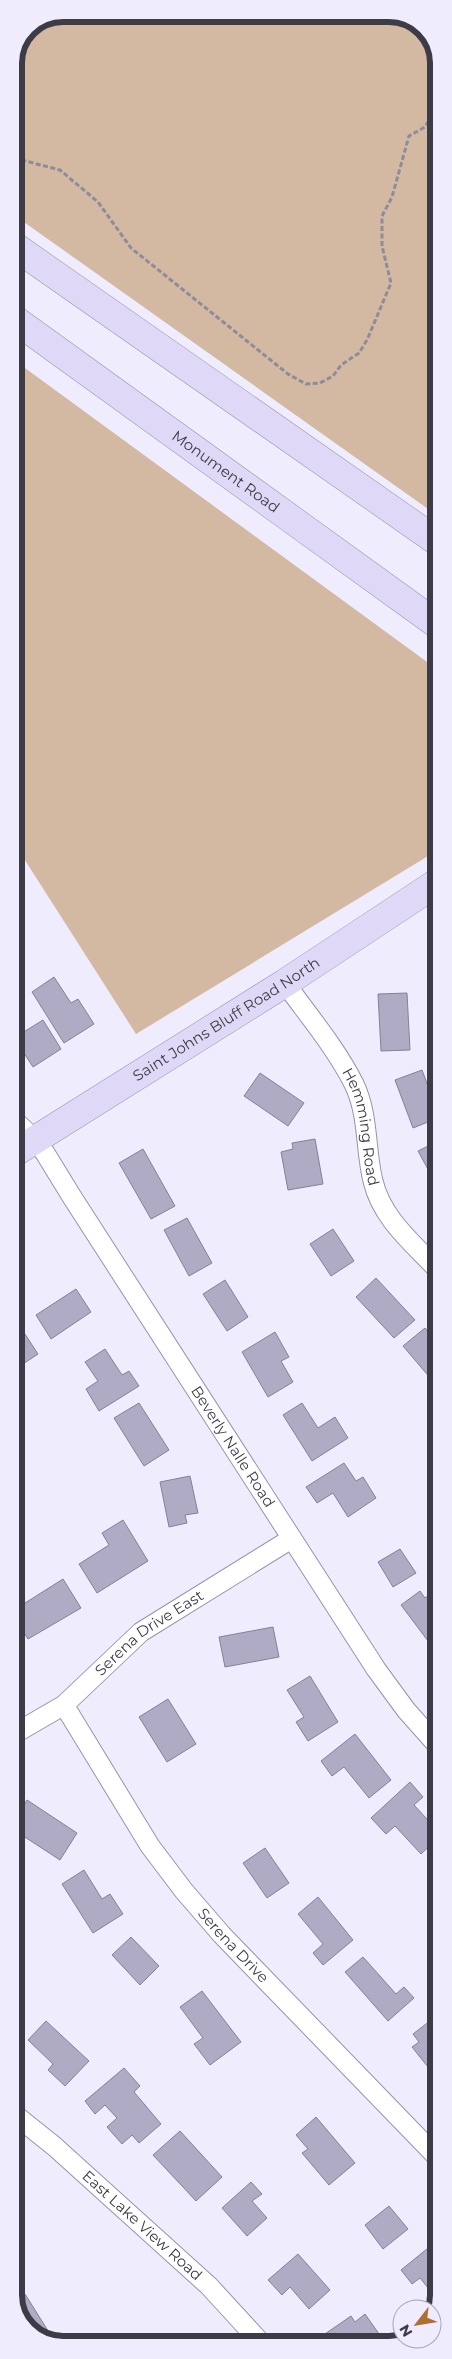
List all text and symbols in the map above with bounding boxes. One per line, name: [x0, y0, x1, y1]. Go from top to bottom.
street label: Monument Road: [168, 426, 284, 517]
street label: Saint Johns Bluff Road North: [129, 953, 323, 1085]
street label: Hemming Road: [338, 1064, 384, 1188]
street label: Beverly Nalle Road: [187, 1382, 279, 1511]
street label: Serena Drive East: [91, 1586, 207, 1680]
street label: Serena Drive: [194, 1904, 273, 1987]
street label: East Lake View Road: [79, 2166, 206, 2284]
north arrow: [392, 2299, 442, 2349]
text: N: [395, 2321, 416, 2340]

